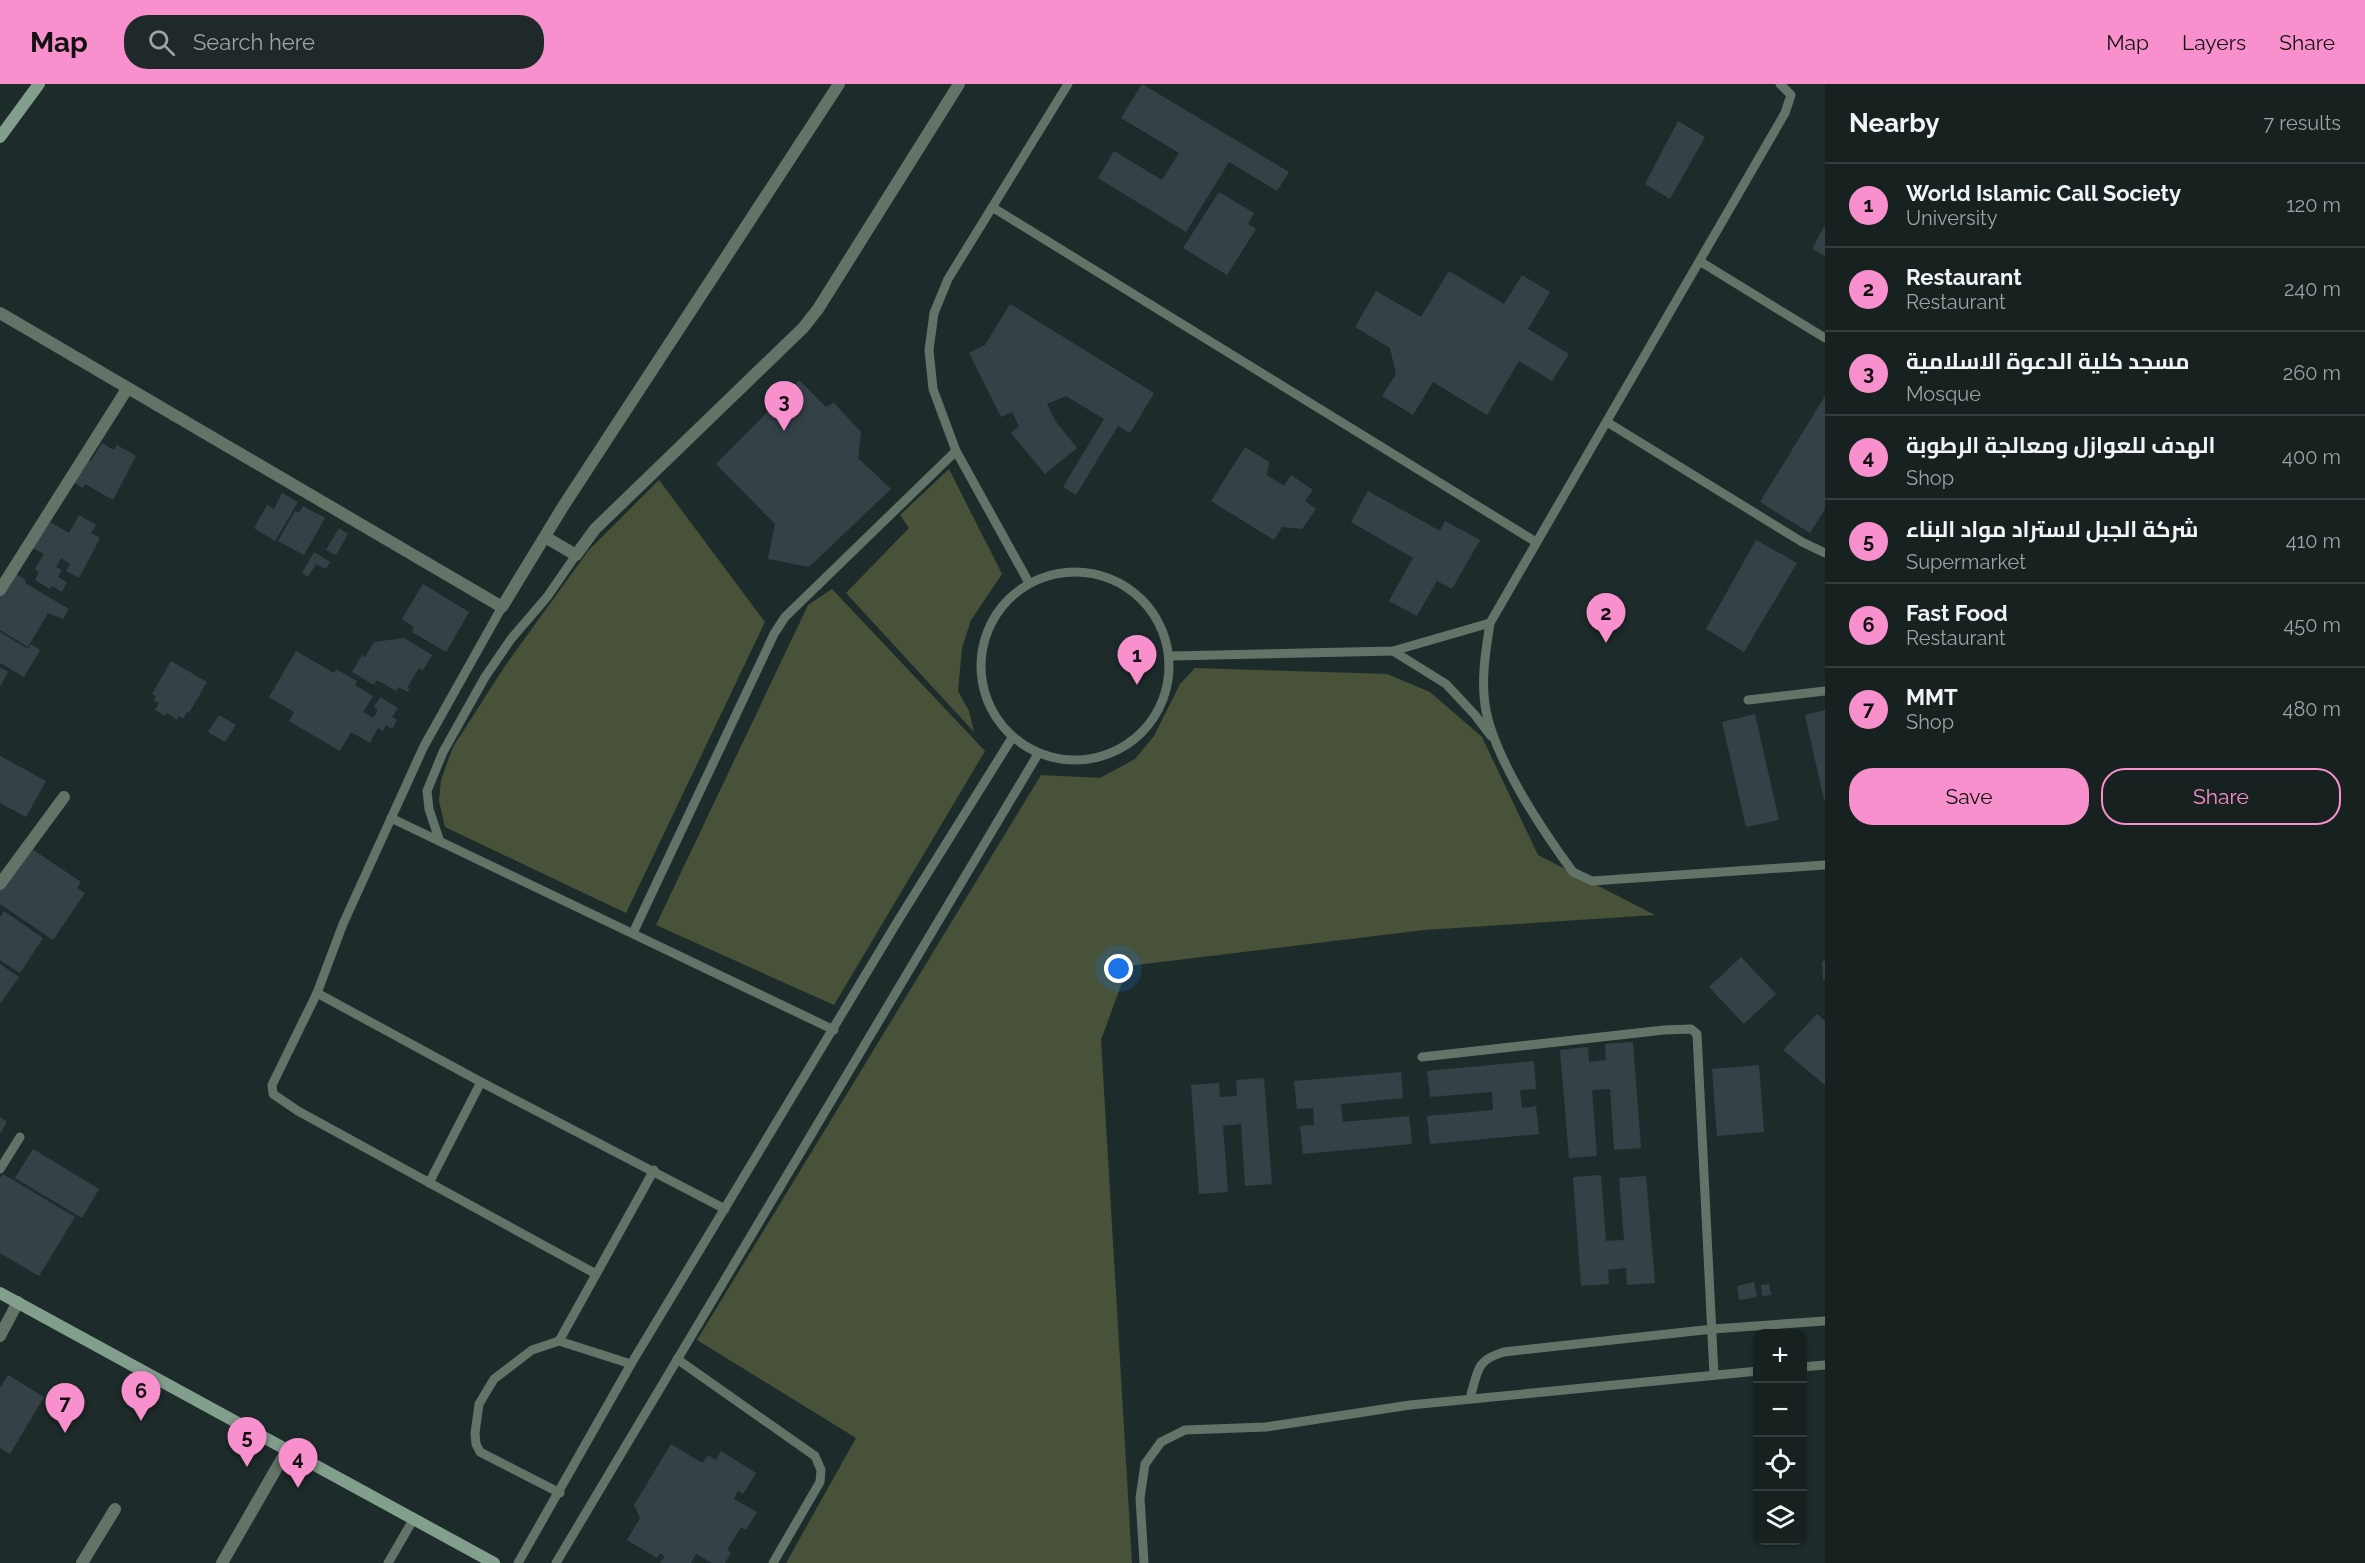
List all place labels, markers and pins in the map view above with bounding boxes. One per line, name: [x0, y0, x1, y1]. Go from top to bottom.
pin: 3: [764, 382, 804, 431]
pin: 2: [1586, 594, 1626, 643]
pin: 1: [1118, 636, 1156, 685]
pin: 6: [122, 1372, 160, 1421]
pin: 7: [46, 1384, 84, 1433]
pin: 5: [228, 1418, 266, 1467]
pin: 4: [278, 1438, 318, 1488]

